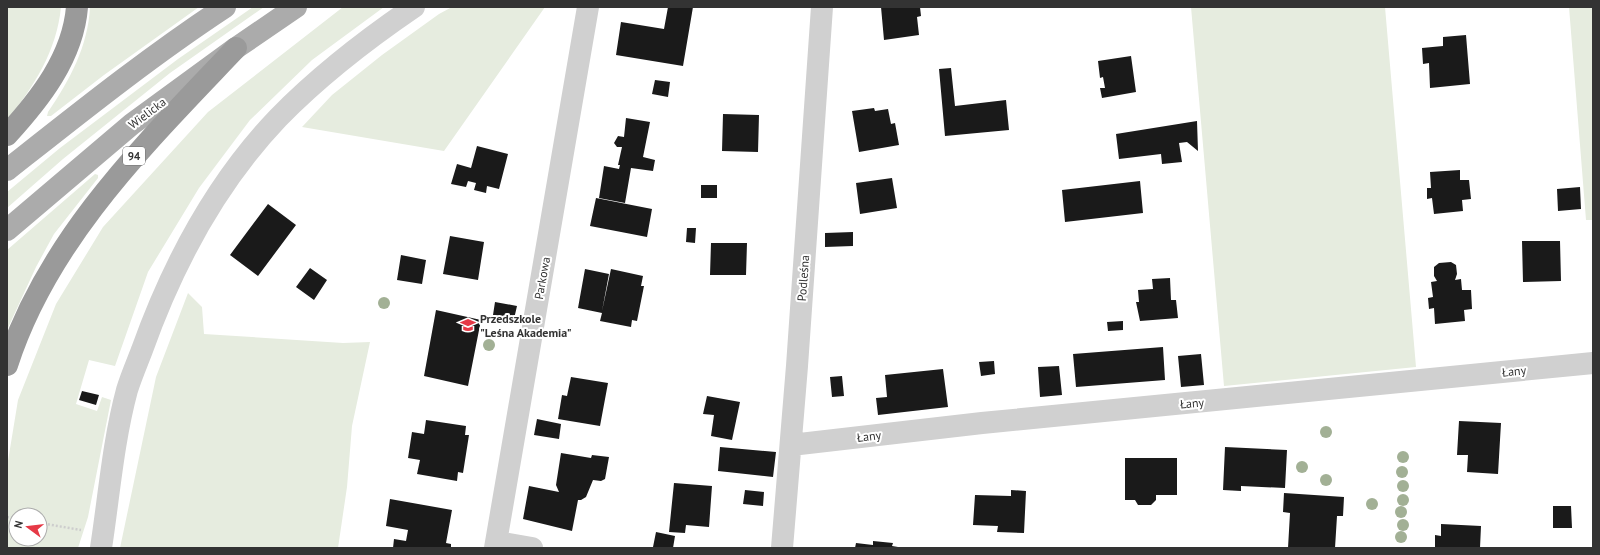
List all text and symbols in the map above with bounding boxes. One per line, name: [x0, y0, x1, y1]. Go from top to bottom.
street label: Wielicka: [125, 94, 169, 132]
road number: 94: [123, 147, 145, 165]
street label: Podleśna: [794, 254, 812, 302]
street label: Parkowa: [531, 255, 553, 300]
place label: Przedszkole "Leśna Akademia": [480, 311, 572, 340]
school or university icon: Przedszkole "Leśna Akademia": [459, 316, 477, 334]
street label: Łany: [1501, 362, 1527, 380]
street label: Łany: [1179, 394, 1205, 412]
street label: Łany: [856, 427, 882, 445]
north arrow: [8, 507, 48, 547]
text: N: [11, 519, 26, 530]

